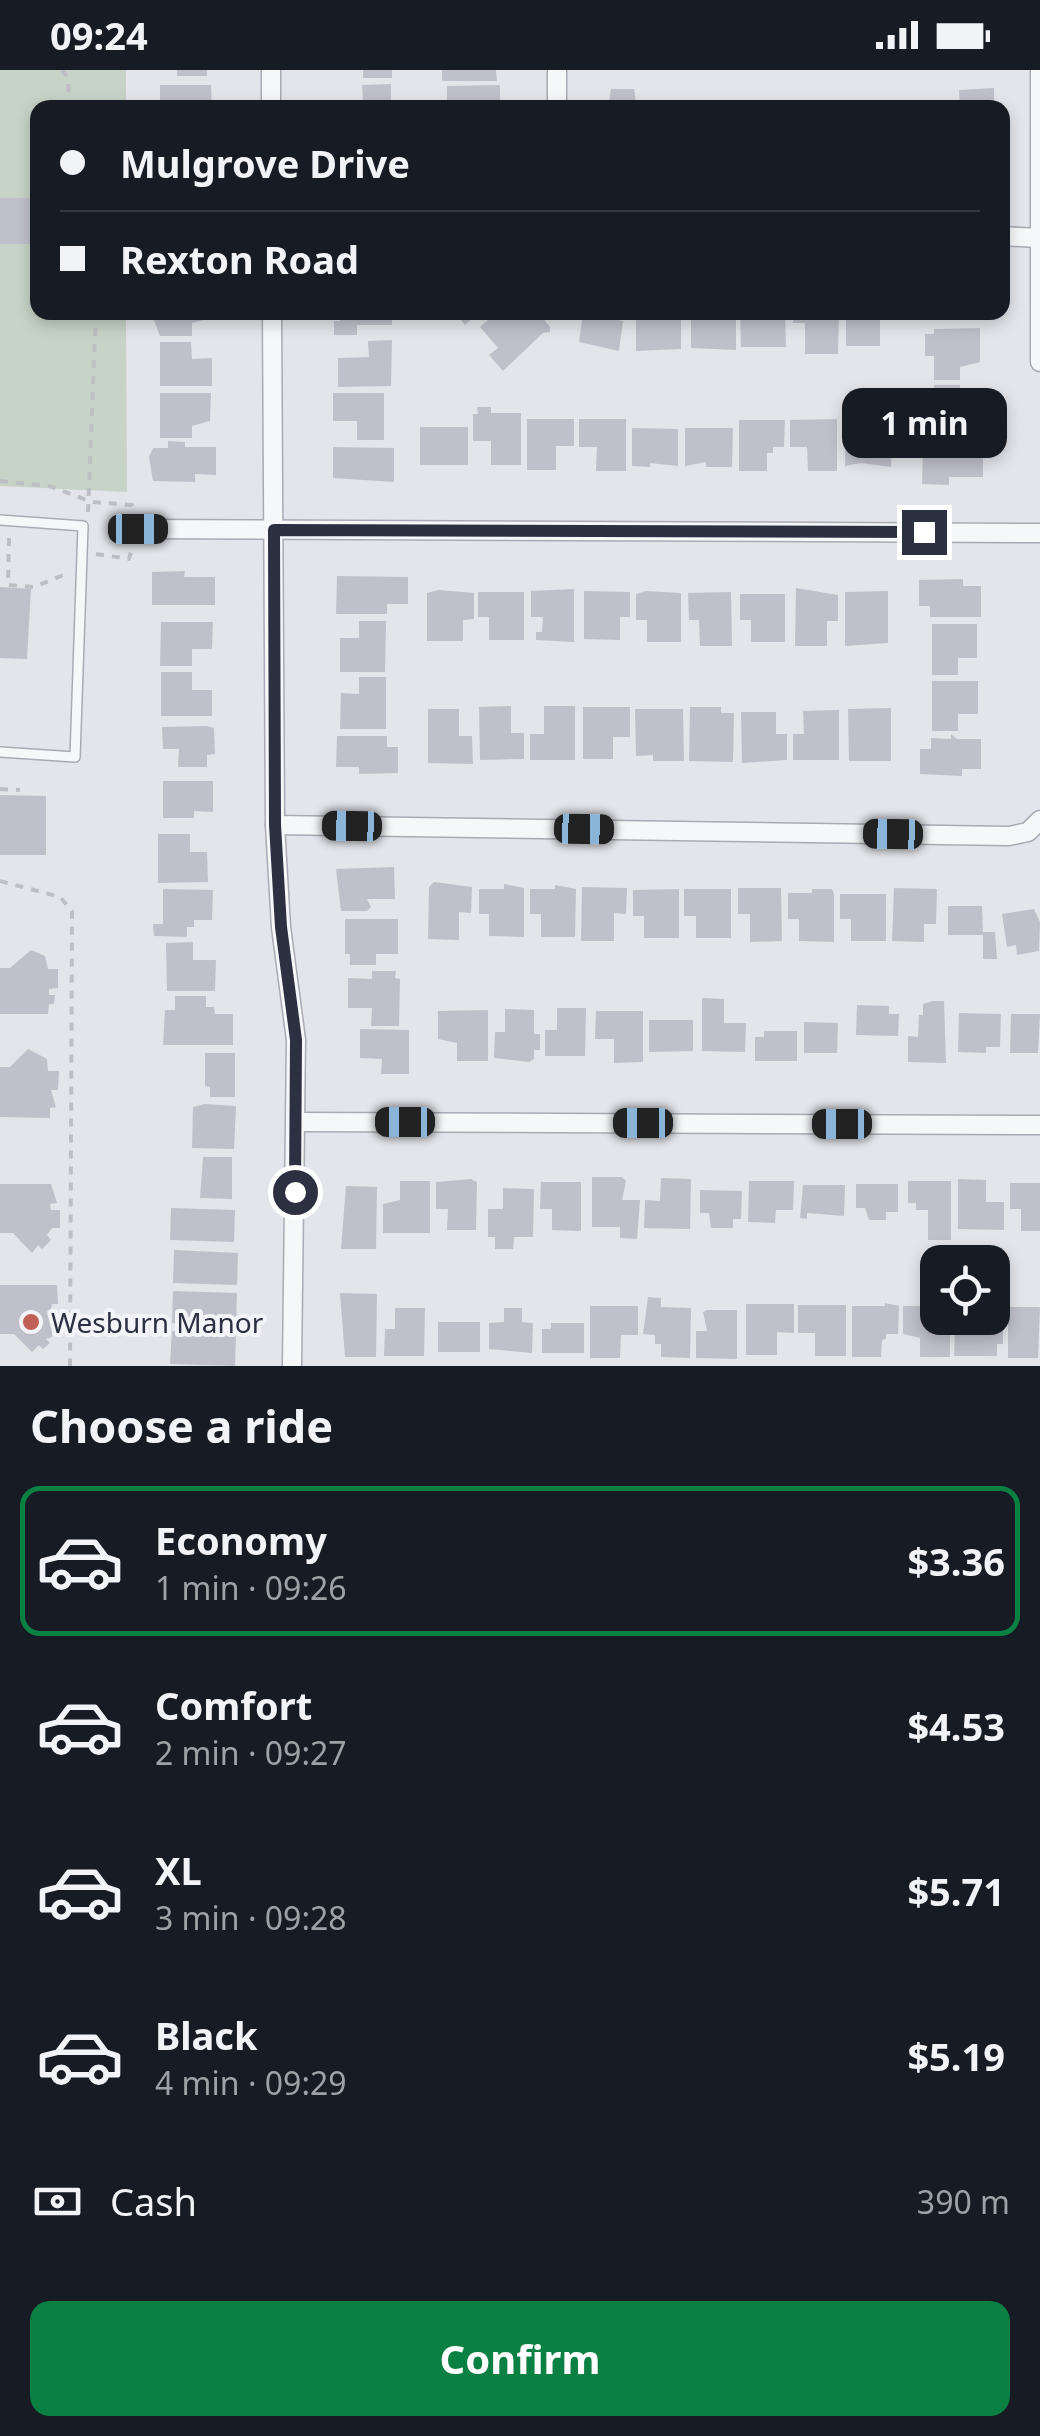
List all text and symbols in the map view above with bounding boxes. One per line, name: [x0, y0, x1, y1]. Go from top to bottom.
text: 09:24: [50, 9, 148, 61]
text: Mulgrove Drive: [120, 137, 410, 189]
text: Rexton Road: [120, 233, 359, 285]
callout: 1 min: [842, 387, 1006, 457]
text: 1 min: [880, 401, 969, 444]
route end: [902, 510, 947, 555]
car: [108, 514, 168, 544]
car: [322, 810, 382, 842]
car: [554, 813, 614, 845]
car: [863, 818, 923, 850]
car: [375, 1107, 435, 1137]
car: [613, 1108, 673, 1138]
car: [812, 1109, 872, 1139]
route start: [273, 1170, 318, 1215]
map controls: [920, 1245, 1010, 1335]
button: locate: [920, 1245, 1010, 1335]
place label: Wesburn Manor: [51, 1303, 264, 1341]
marker: Wesburn Manor: [20, 1311, 42, 1333]
text: Choose a ride: [30, 1395, 333, 1456]
text: Economy: [155, 1514, 327, 1566]
icon: car: [35, 1516, 125, 1606]
text: $3.36: [907, 1535, 1005, 1587]
text: 1 min · 09:26: [155, 1566, 347, 1609]
text: Comfort: [155, 1679, 312, 1731]
icon: car: [35, 1681, 125, 1771]
text: $4.53: [907, 1700, 1005, 1752]
text: 2 min · 09:27: [155, 1731, 347, 1774]
text: XL: [155, 1844, 202, 1896]
icon: car: [35, 1846, 125, 1936]
text: $5.71: [907, 1865, 1005, 1917]
text: 3 min · 09:28: [155, 1896, 347, 1939]
text: Black: [155, 2009, 258, 2061]
icon: car: [35, 2011, 125, 2101]
text: $5.19: [907, 2030, 1005, 2082]
text: 4 min · 09:29: [155, 2061, 347, 2104]
icon: cash: [30, 2174, 85, 2229]
text: Cash: [110, 2175, 197, 2227]
text: 390 m: [917, 2180, 1010, 2223]
button: Confirm: [30, 2301, 1010, 2416]

